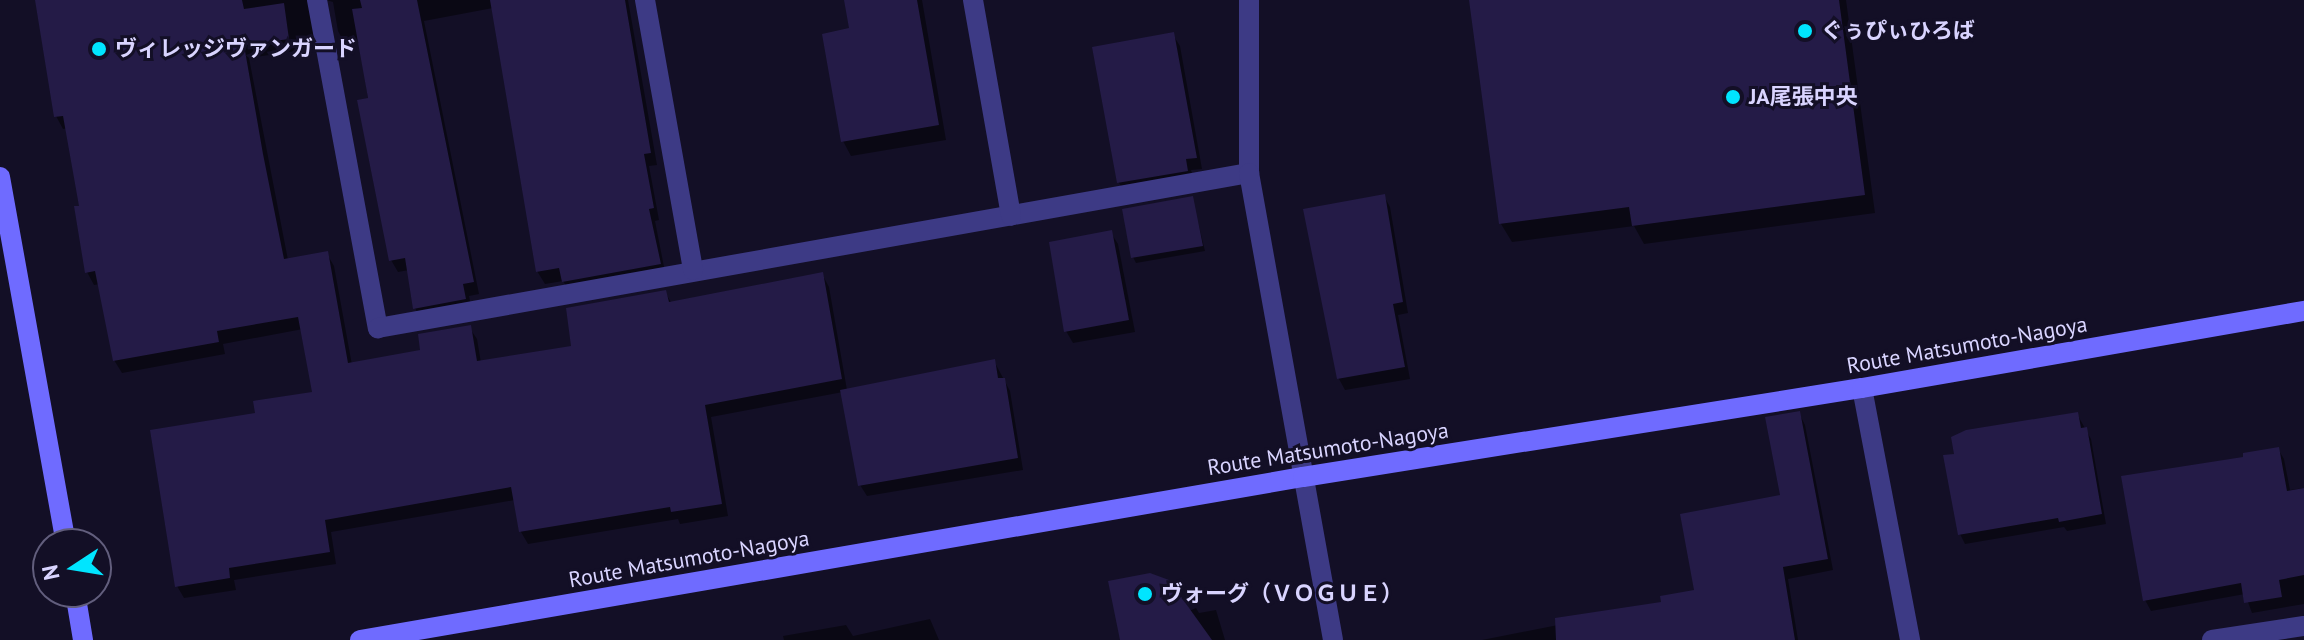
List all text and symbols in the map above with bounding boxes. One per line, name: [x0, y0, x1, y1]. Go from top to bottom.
place label: ぐぅぴぃひろば: [1821, 18, 1975, 44]
marker: ぐぅぴぃひろば: [1796, 22, 1814, 40]
place label: ヴィレッジヴァンガード: [115, 36, 357, 62]
marker: ヴィレッジヴァンガード: [90, 40, 108, 58]
place label: JA尾張中央: [1749, 84, 1858, 110]
marker: JA尾張中央: [1724, 88, 1742, 106]
street label: Route Matsumoto-Nagoya: [1845, 311, 2089, 379]
street label: Route Matsumoto-Nagoya: [1206, 417, 1450, 481]
street label: Route Matsumoto-Nagoya: [567, 525, 811, 593]
north arrow: [32, 528, 112, 608]
text: N: [35, 563, 66, 583]
place label: ヴォーグ（ＶＯＧＵＥ）: [1161, 581, 1403, 607]
marker: ヴォーグ（ＶＯＧＵＥ）: [1136, 585, 1154, 603]

